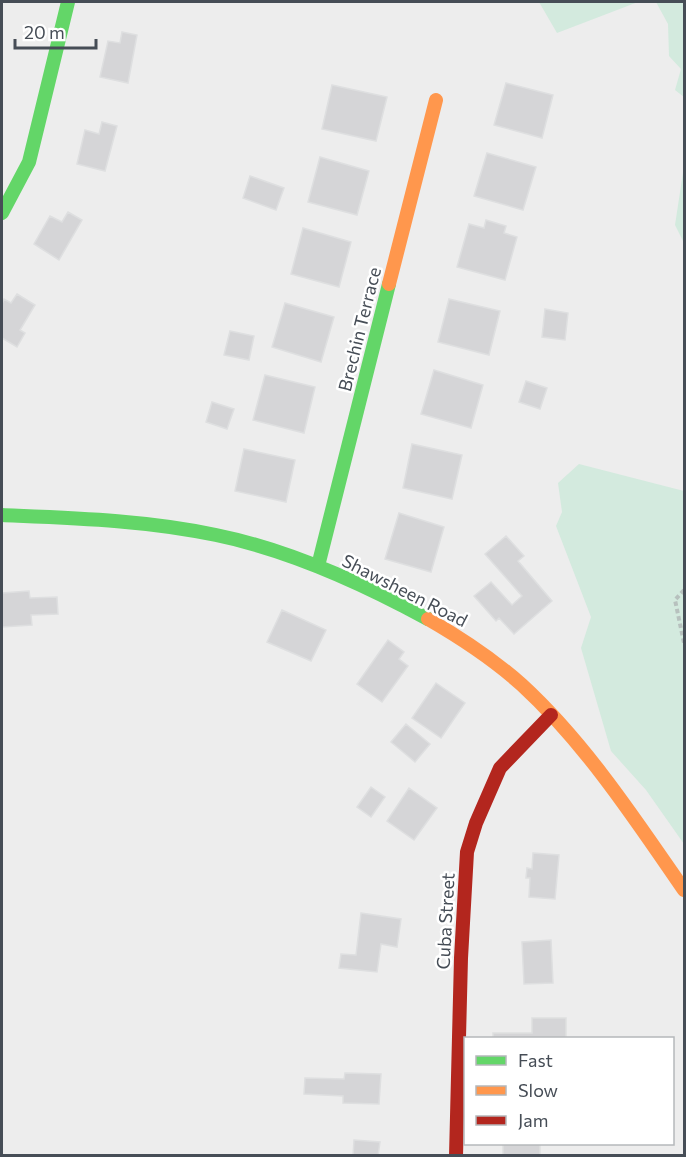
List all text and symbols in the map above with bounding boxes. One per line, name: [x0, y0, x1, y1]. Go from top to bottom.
scale bar: [15, 12, 96, 50]
text: 20 m: [24, 21, 65, 43]
street label: Brechin Terrace: [333, 265, 385, 393]
street label: Shawsheen Road: [339, 549, 471, 631]
street label: Cuba Street: [431, 872, 459, 970]
legend: [464, 1037, 674, 1145]
text: Fast: [518, 1049, 553, 1071]
text: Slow: [518, 1079, 558, 1101]
text: Jam: [518, 1109, 548, 1131]

